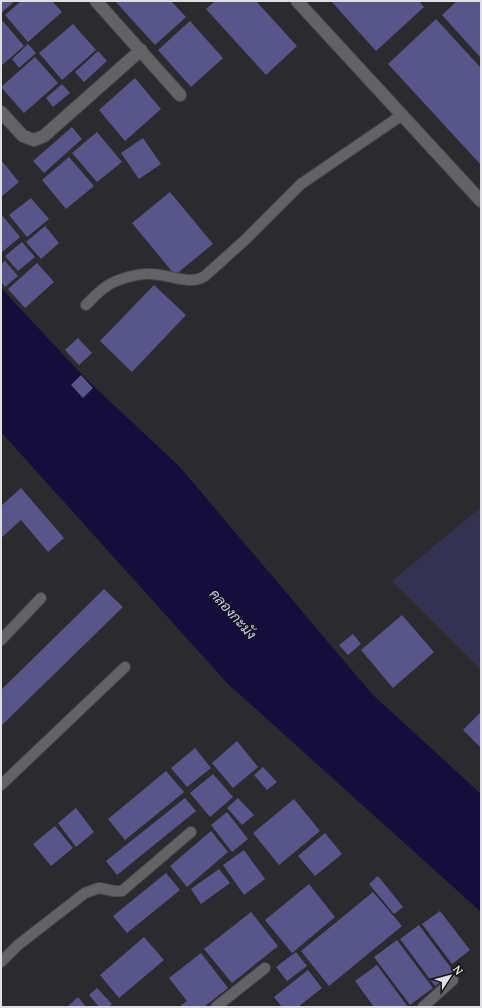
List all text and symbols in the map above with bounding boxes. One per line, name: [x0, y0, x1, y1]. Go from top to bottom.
water label: คลองกะมัง: [206, 585, 260, 643]
north arrow: [430, 956, 470, 996]
text: N: [450, 963, 467, 978]

